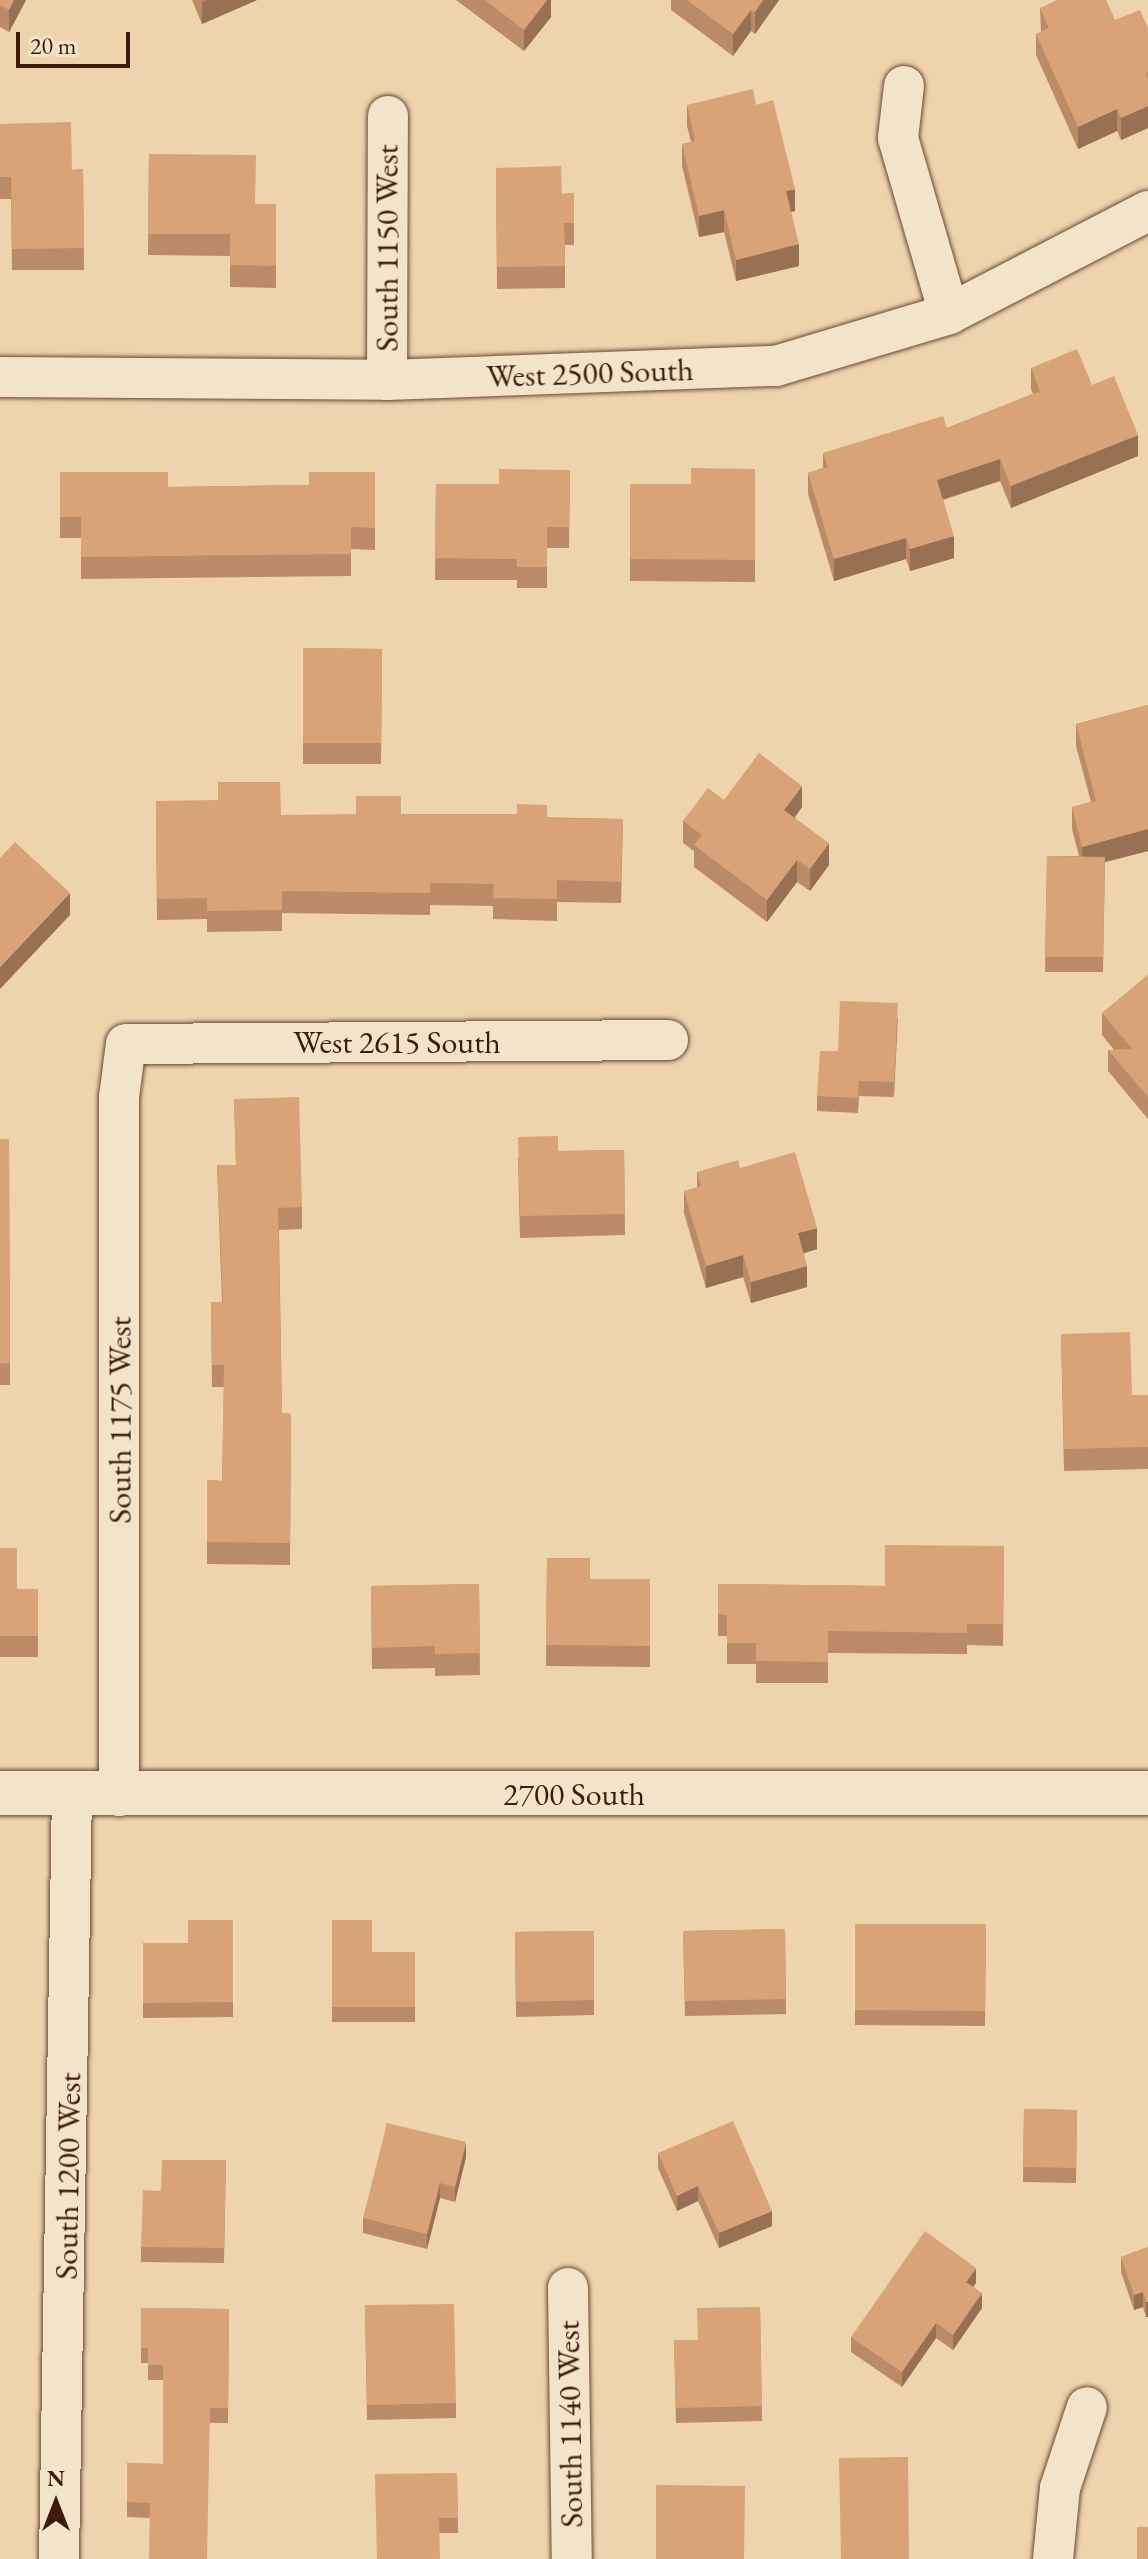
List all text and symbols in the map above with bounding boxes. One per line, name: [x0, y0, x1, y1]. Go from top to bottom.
scale bar: [20, 16, 134, 66]
text: 20 m: [30, 30, 77, 61]
street label: South 1150 West: [368, 144, 406, 352]
street label: West 2500 South: [486, 350, 694, 396]
street label: West 2615 South: [293, 1023, 501, 1061]
street label: South 1175 West: [101, 1316, 139, 1524]
street label: 2700 South: [503, 1775, 645, 1813]
street label: South 1200 West: [47, 2072, 89, 2280]
street label: South 1140 West: [549, 2320, 591, 2528]
north arrow: [16, 2463, 96, 2543]
text: N: [47, 2464, 65, 2493]

